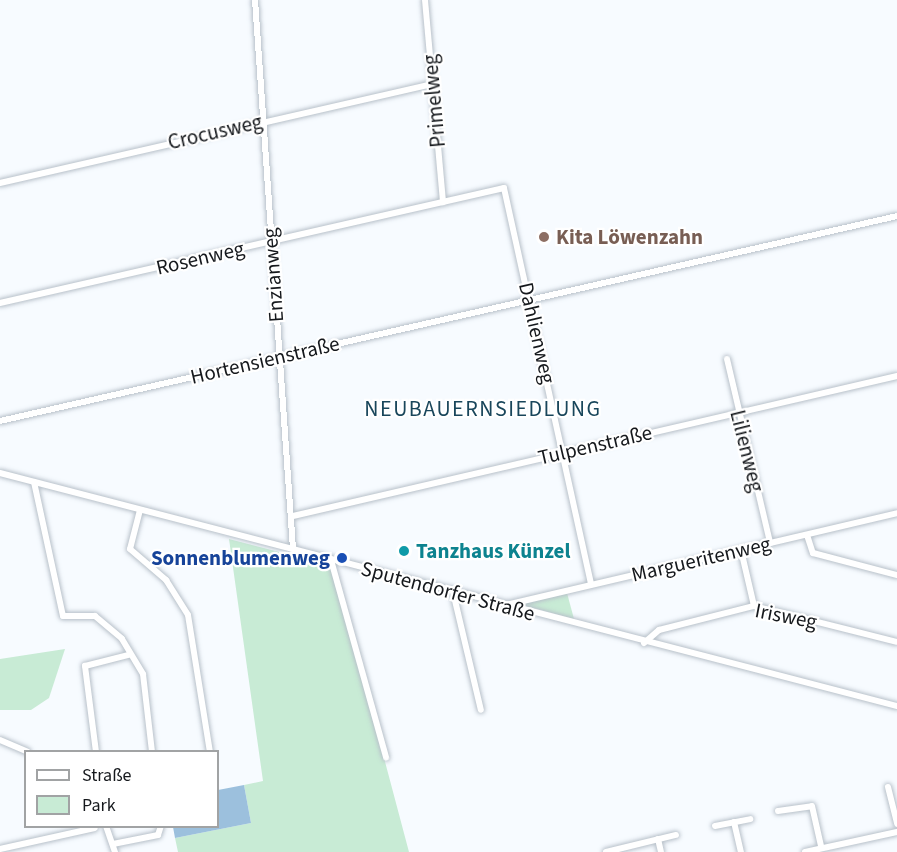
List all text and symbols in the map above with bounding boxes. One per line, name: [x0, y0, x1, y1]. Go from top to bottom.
street label: Primelweg: [417, 53, 451, 149]
street label: Crocusweg: [165, 109, 265, 155]
place label: Kita Löwenzahn: [556, 224, 703, 250]
street label: Enzianweg: [257, 227, 289, 323]
marker: Kita Löwenzahn: [537, 230, 551, 244]
street label: Rosenweg: [154, 236, 246, 280]
street label: Dahlienweg: [513, 280, 561, 386]
street label: Hortensienstraße: [188, 331, 342, 389]
district label: NEUBAUERNSIEDLUNG: [364, 397, 602, 423]
street label: Lilienweg: [725, 407, 769, 495]
street label: Tulpenstraße: [536, 420, 654, 470]
street label: Margueritenweg: [629, 531, 773, 587]
place label: Tanzhaus Künzel: [416, 538, 571, 564]
marker: Tanzhaus Künzel: [397, 544, 411, 558]
place label: Sonnenblumenweg: [151, 545, 330, 571]
marker: Sonnenblumenweg: [335, 551, 349, 565]
street label: Sputendorfer Straße: [358, 556, 538, 626]
street label: Irisweg: [753, 598, 819, 634]
legend: [24, 750, 219, 828]
text: Straße: [82, 763, 131, 788]
text: Park: [82, 793, 116, 818]

